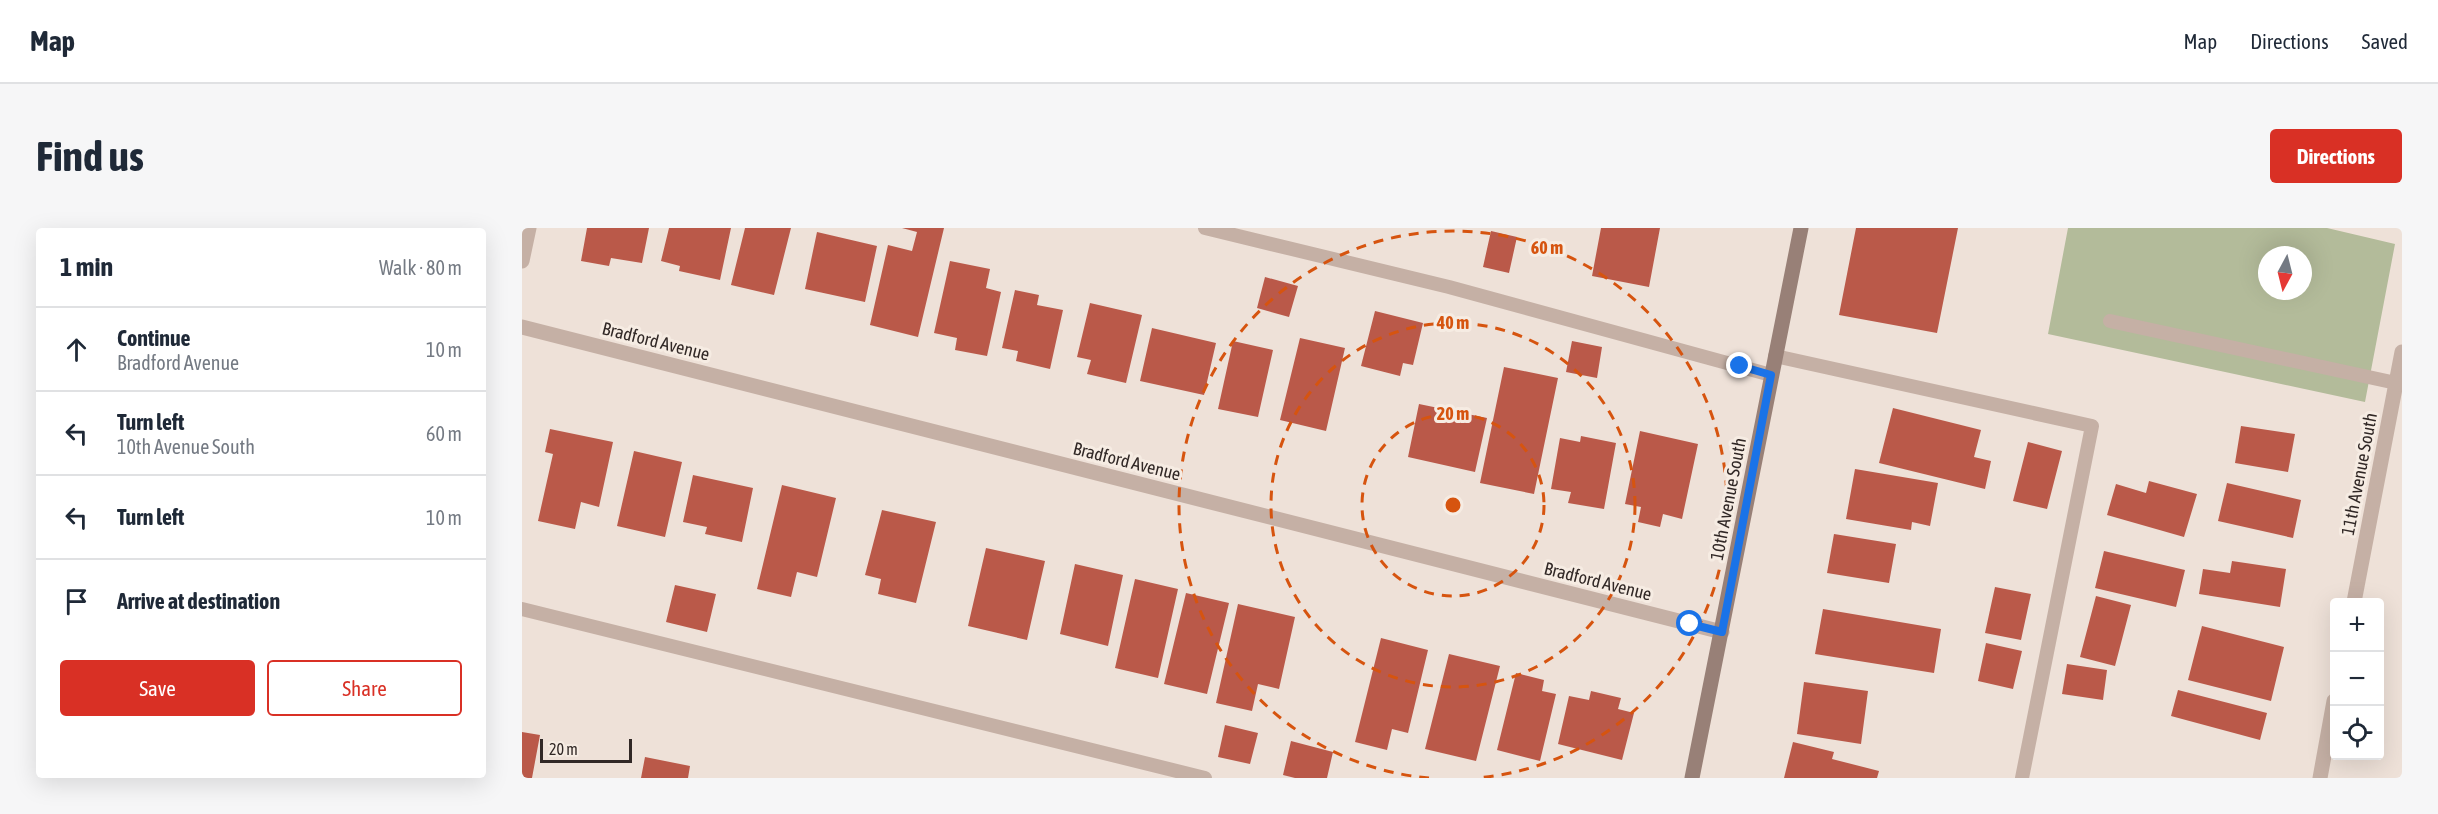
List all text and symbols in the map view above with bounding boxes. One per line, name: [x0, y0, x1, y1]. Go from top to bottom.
text: Map: [30, 25, 75, 57]
text: Map: [2183, 29, 2217, 53]
text: Directions: [2250, 29, 2329, 53]
text: Saved: [2362, 29, 2408, 53]
button: Directions: [2270, 129, 2402, 183]
text: Find us: [36, 132, 144, 180]
text: 60 m: [1531, 237, 1563, 258]
north arrow: [2258, 246, 2312, 300]
text: 1 min: [60, 252, 113, 282]
text: Walk · 80 m: [379, 256, 462, 279]
text: 40 m: [1436, 312, 1469, 333]
street label: Bradford Avenue: [600, 318, 712, 364]
text: Continue: [117, 325, 191, 351]
icon: ahead: [60, 333, 93, 366]
text: 10 m: [426, 338, 462, 361]
text: Bradford Avenue: [117, 351, 239, 374]
route end: [1726, 352, 1752, 378]
text: 20 m: [1437, 403, 1469, 424]
text: Turn left: [117, 409, 184, 435]
street label: 11th Avenue South: [2337, 411, 2381, 537]
icon: left: [60, 417, 93, 450]
text: 60 m: [426, 422, 462, 445]
text: 10th Avenue South: [117, 435, 255, 458]
street label: 10th Avenue South: [1706, 436, 1750, 562]
street label: Bradford Avenue: [1071, 438, 1183, 484]
centre of rings: [1443, 495, 1463, 515]
icon: left: [60, 501, 93, 534]
text: Turn left: [117, 504, 184, 530]
text: 10 m: [426, 506, 462, 529]
street label: Bradford Avenue: [1542, 558, 1654, 604]
icon: arrive: [60, 585, 93, 618]
text: Arrive at destination: [117, 588, 280, 614]
map controls: [2330, 598, 2384, 760]
button: +: [2330, 598, 2384, 652]
route start: [1676, 610, 1702, 636]
button: −: [2330, 652, 2384, 706]
button: Save: [60, 660, 255, 716]
button: Share: [267, 660, 462, 716]
button: locate: [2330, 706, 2384, 760]
scale bar: [540, 736, 632, 764]
text: 20 m: [549, 740, 578, 758]

